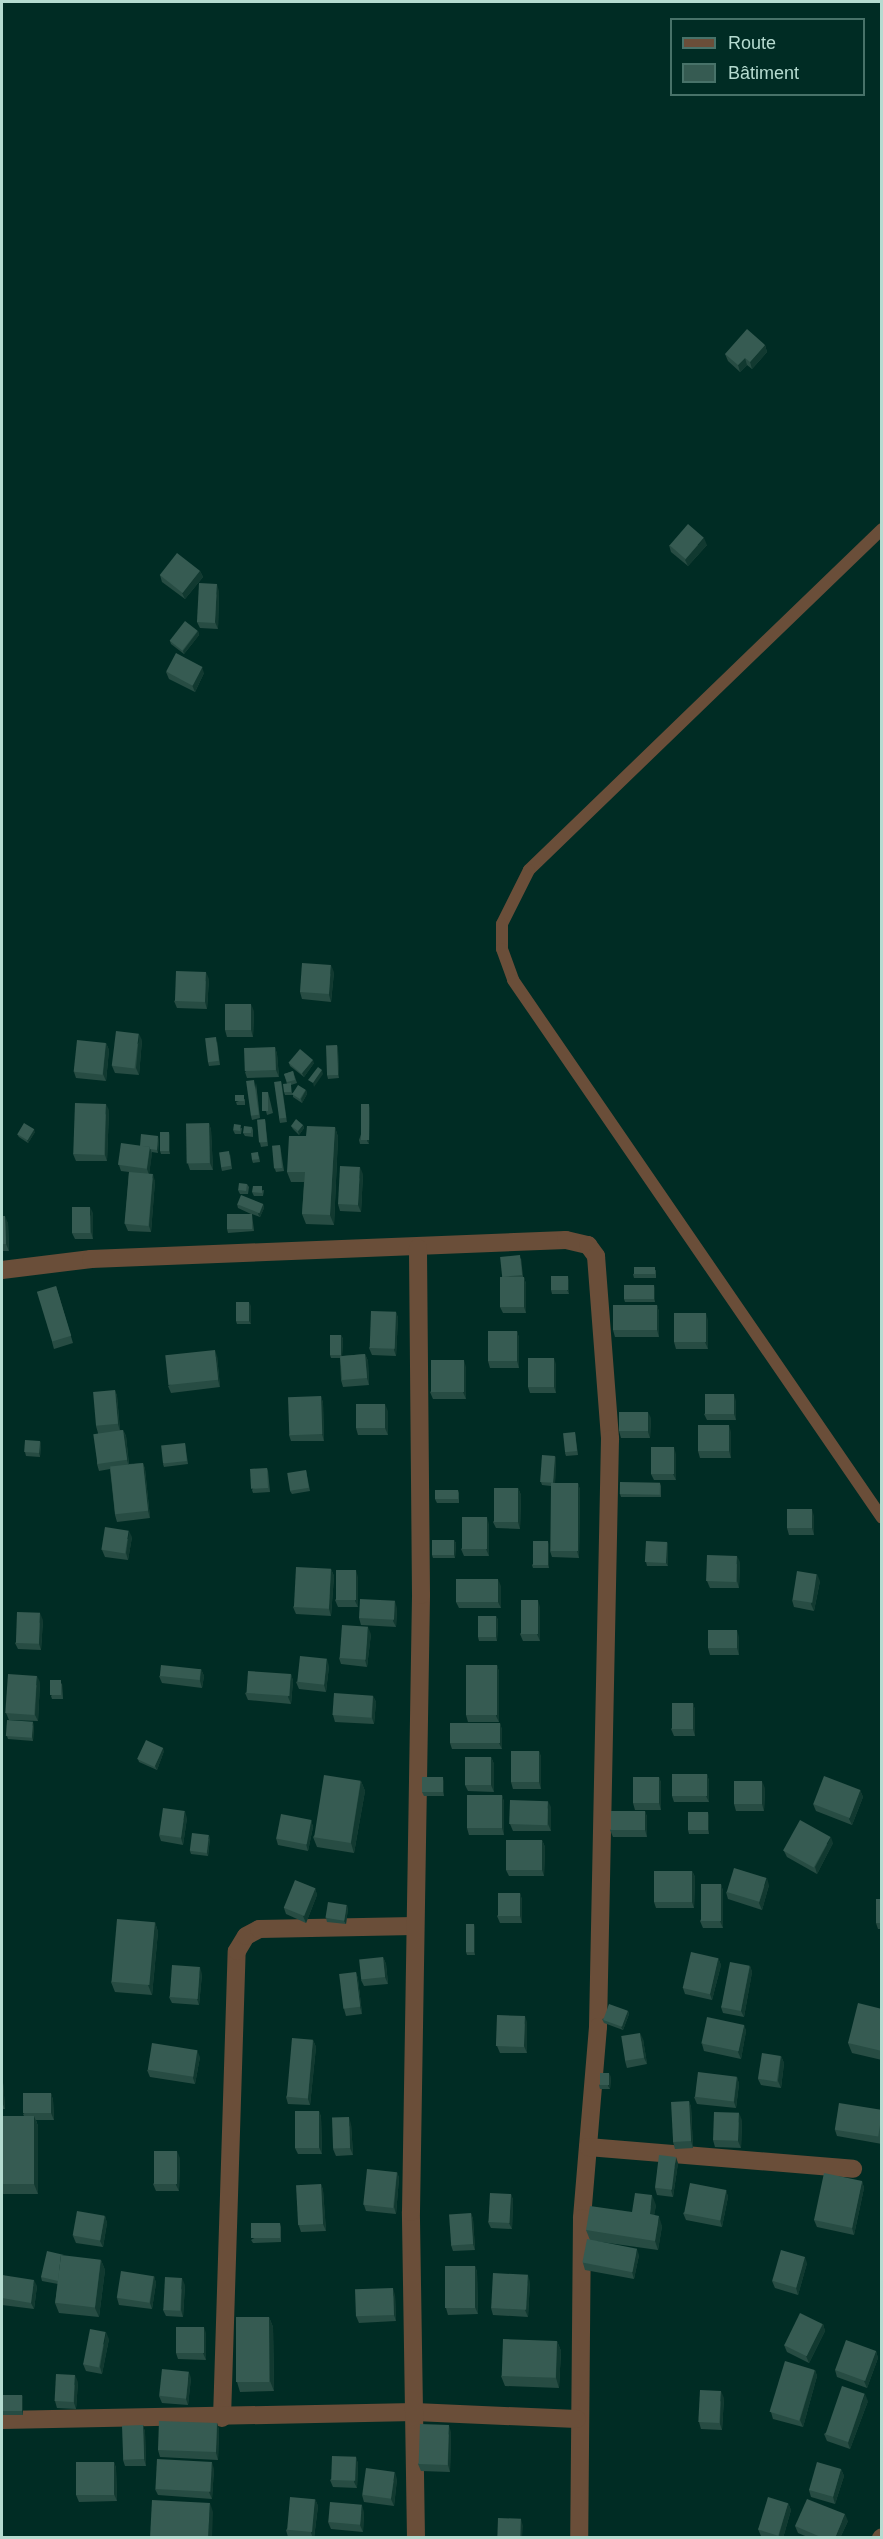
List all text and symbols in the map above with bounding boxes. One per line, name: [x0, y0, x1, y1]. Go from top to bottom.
legend: [670, 18, 865, 96]
text: Route: [728, 33, 776, 53]
text: Bâtiment: [728, 63, 799, 83]

